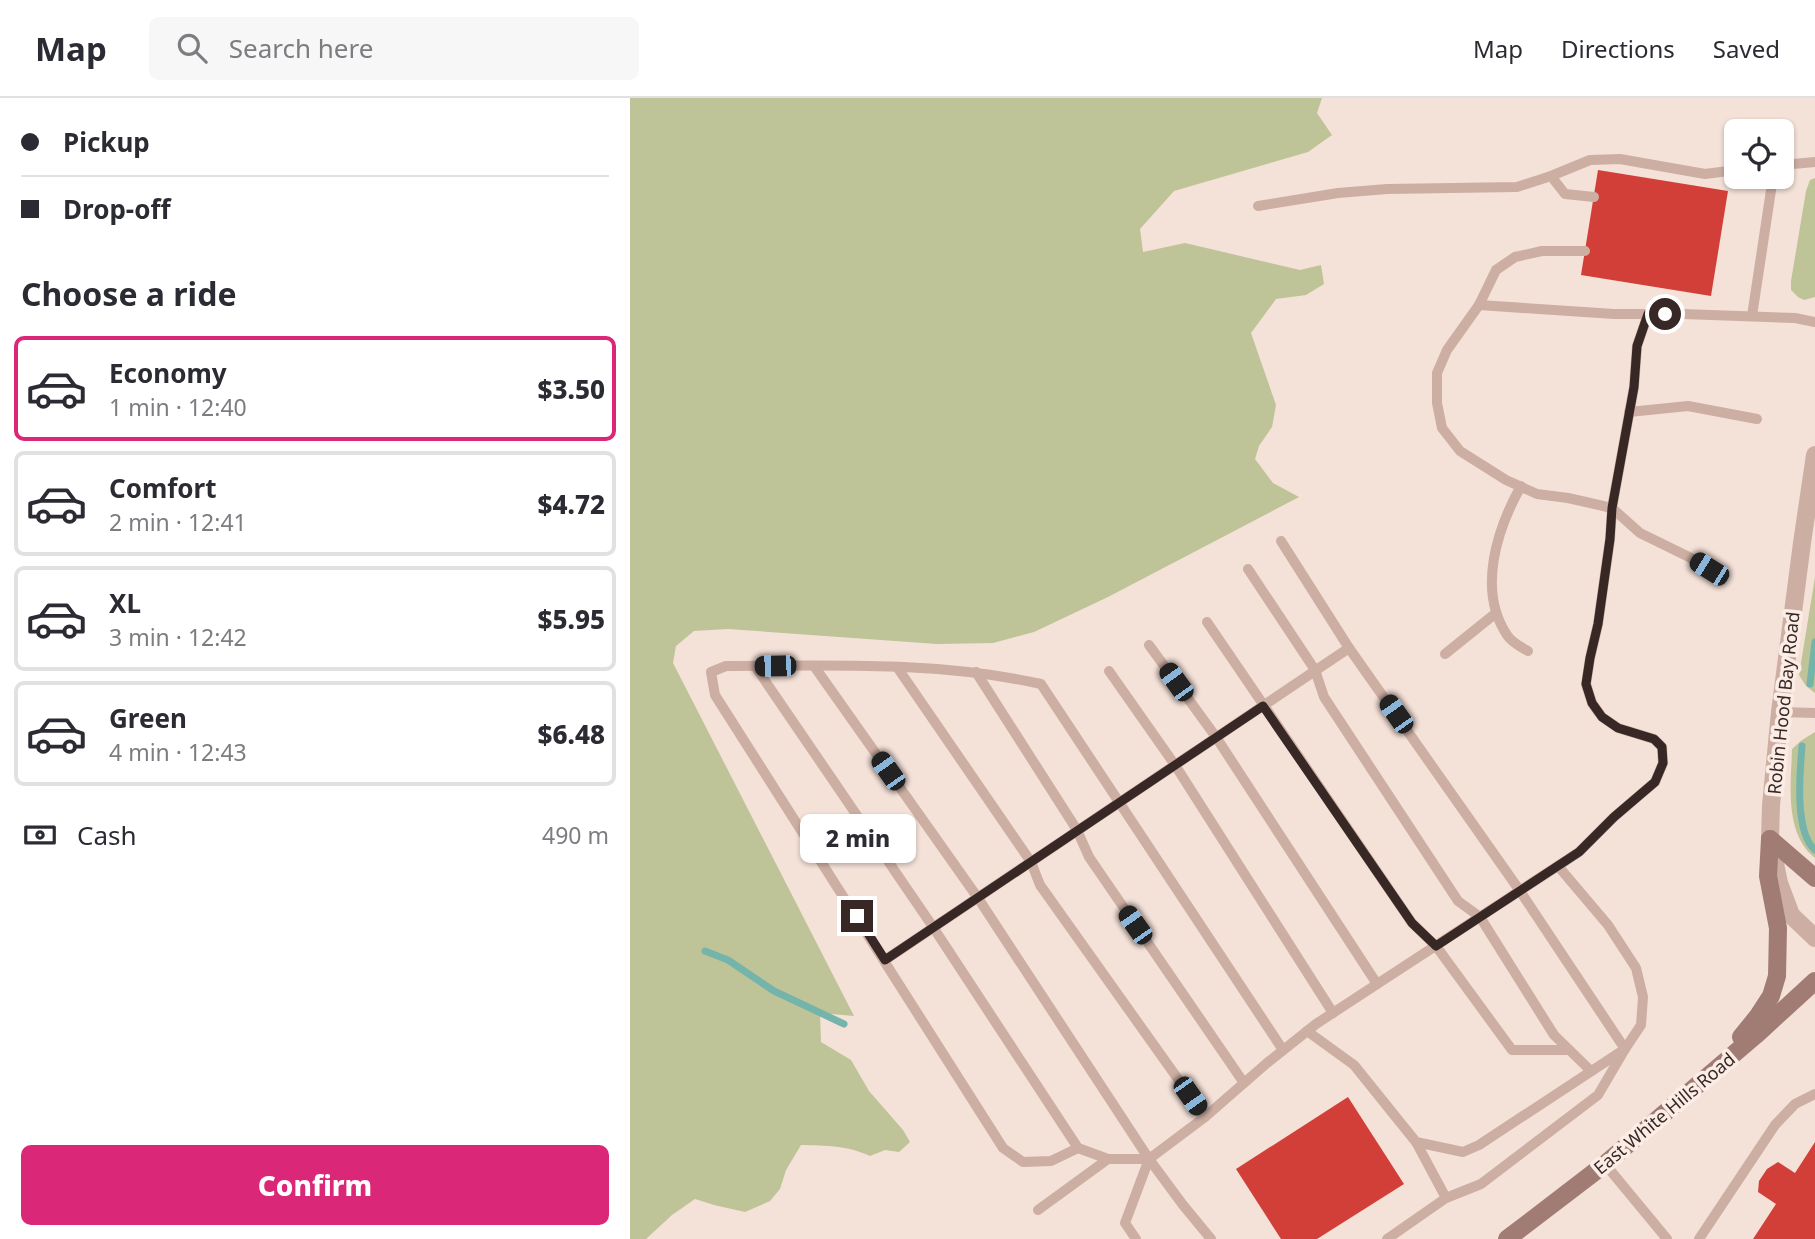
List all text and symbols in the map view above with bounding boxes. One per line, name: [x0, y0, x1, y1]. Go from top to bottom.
search box: [149, 17, 639, 80]
text: Map: [35, 26, 107, 71]
icon: search: [173, 29, 211, 67]
text: Search here: [229, 30, 373, 66]
text: Map: [1473, 32, 1523, 65]
text: Directions: [1561, 32, 1675, 65]
text: Saved: [1713, 32, 1780, 65]
map controls: [1724, 119, 1794, 189]
button: locate: [1724, 119, 1794, 189]
text: Pickup: [63, 124, 150, 160]
text: Drop-off: [63, 191, 170, 227]
text: Choose a ride: [21, 272, 237, 315]
route start: [1649, 298, 1681, 330]
text: Economy: [109, 355, 227, 391]
icon: car: [25, 357, 88, 420]
text: $3.50: [538, 371, 605, 407]
text: 1 min · 12:40: [109, 391, 247, 423]
text: Comfort: [109, 470, 217, 506]
icon: car: [25, 472, 88, 535]
text: $4.72: [538, 486, 605, 522]
text: 2 min · 12:41: [109, 506, 247, 538]
car: [1686, 549, 1733, 589]
text: XL: [109, 585, 141, 621]
icon: car: [25, 587, 88, 650]
text: $5.95: [538, 601, 605, 637]
street label: Robin Hood Bay Road: [1761, 611, 1805, 795]
text: 3 min · 12:42: [109, 621, 247, 653]
car: [754, 655, 797, 677]
car: [1156, 659, 1197, 705]
car: [1376, 691, 1417, 737]
text: Green: [109, 700, 187, 736]
icon: car: [25, 702, 88, 765]
text: $6.48: [538, 716, 605, 752]
text: 4 min · 12:43: [109, 736, 247, 768]
car: [868, 748, 909, 794]
callout: 2 min: [799, 814, 915, 864]
icon: cash: [21, 816, 59, 854]
text: Cash: [77, 817, 137, 853]
text: 490 m: [542, 819, 609, 851]
text: 2 min: [826, 822, 890, 854]
route end: [841, 900, 873, 932]
car: [1115, 902, 1156, 948]
street label: East White Hills Road: [1588, 1047, 1740, 1179]
car: [1170, 1073, 1211, 1119]
button: Confirm: [21, 1145, 609, 1225]

